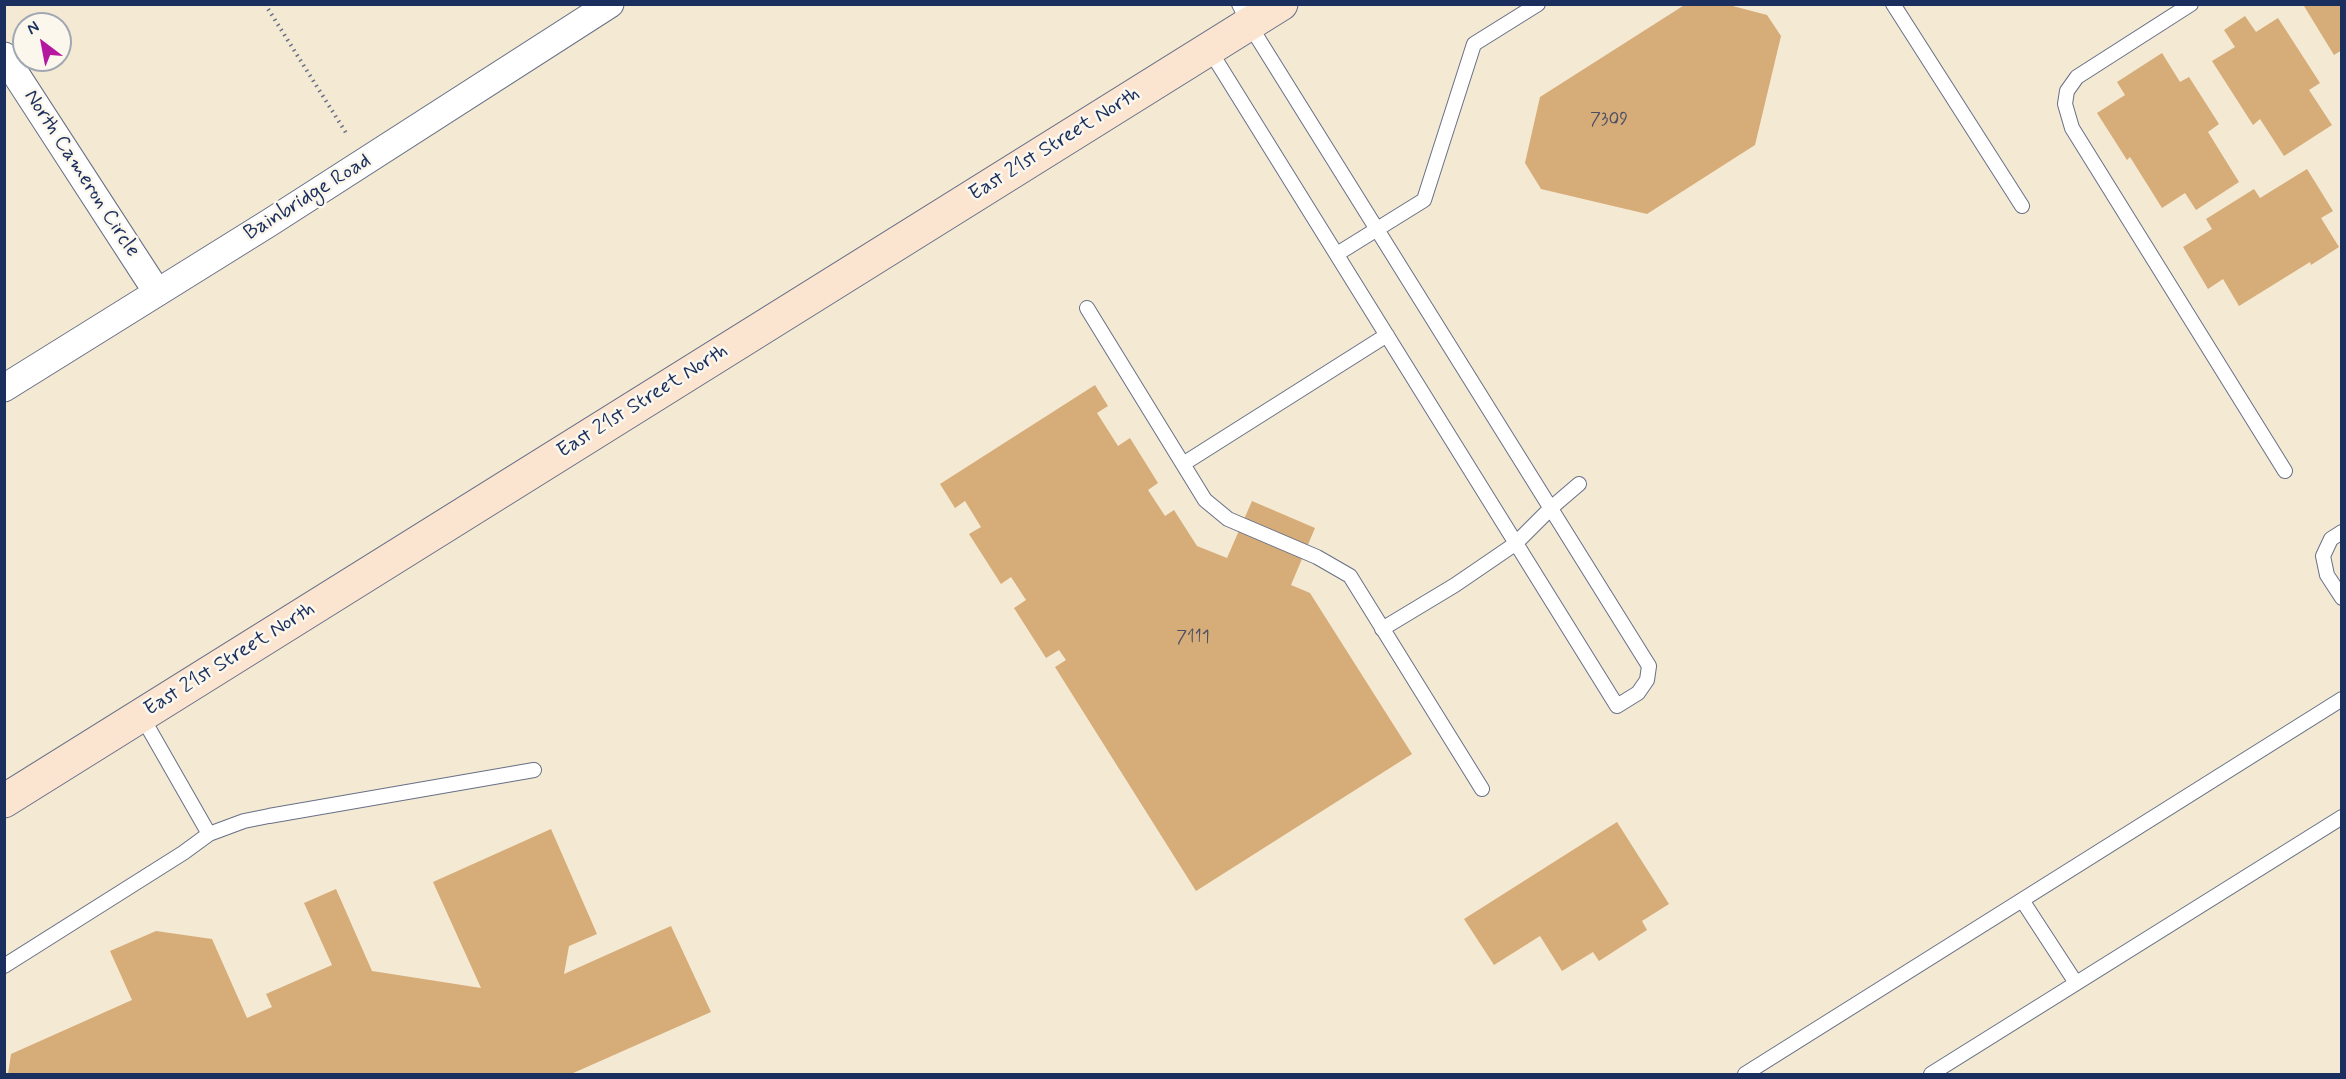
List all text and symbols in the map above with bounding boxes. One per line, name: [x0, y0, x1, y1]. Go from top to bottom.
north arrow: [12, 12, 72, 72]
text: N: [23, 16, 43, 40]
street label: East 21st Street North: [965, 82, 1145, 208]
street label: North Cameron Circle: [17, 86, 145, 262]
house number: 7309: [1590, 109, 1628, 131]
street label: Bainbridge Road: [240, 149, 376, 247]
street label: East 21st Street North: [553, 339, 733, 465]
street label: East 21st Street North: [140, 597, 320, 723]
house number: 7111: [1176, 627, 1210, 649]

